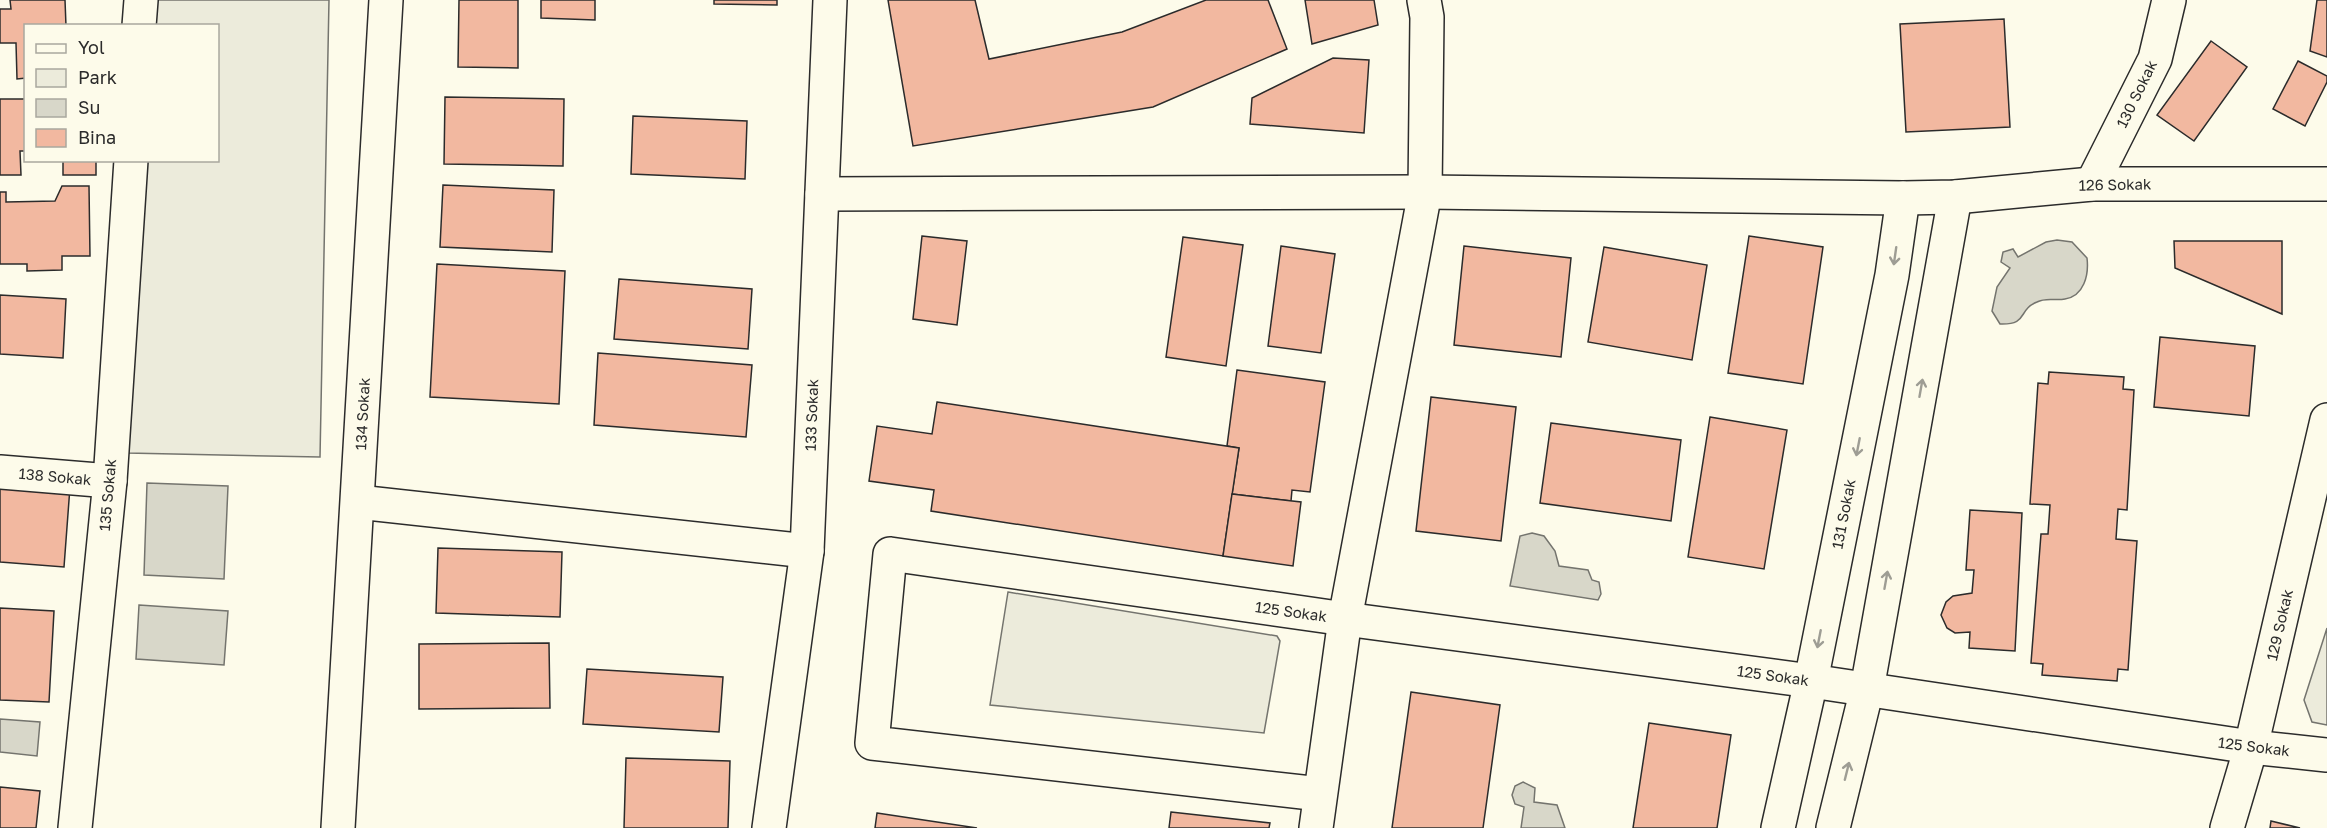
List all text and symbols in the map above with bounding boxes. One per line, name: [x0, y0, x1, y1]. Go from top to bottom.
legend: [24, 24, 219, 162]
text: Yol: [78, 36, 105, 58]
street label: 130 Sokak: [2112, 56, 2160, 130]
text: Park: [78, 66, 117, 88]
text: Su: [78, 96, 100, 118]
text: Bina: [78, 126, 116, 148]
street label: 126 Sokak: [2078, 174, 2152, 194]
one-way arrow: [1889, 246, 1900, 266]
street label: 134 Sokak: [351, 377, 373, 451]
street label: 133 Sokak: [801, 378, 821, 451]
one-way arrow: [1916, 379, 1927, 399]
one-way arrow: [1852, 437, 1863, 457]
street label: 135 Sokak: [95, 458, 119, 532]
street label: 138 Sokak: [18, 464, 93, 488]
street label: 131 Sokak: [1827, 477, 1859, 550]
one-way arrow: [1881, 571, 1892, 591]
street label: 129 Sokak: [2262, 587, 2296, 662]
street label: 125 Sokak: [1254, 597, 1329, 625]
one-way arrow: [1813, 628, 1824, 648]
street label: 125 Sokak: [1736, 661, 1811, 689]
street label: 125 Sokak: [2217, 733, 2292, 759]
one-way arrow: [1841, 762, 1853, 781]

